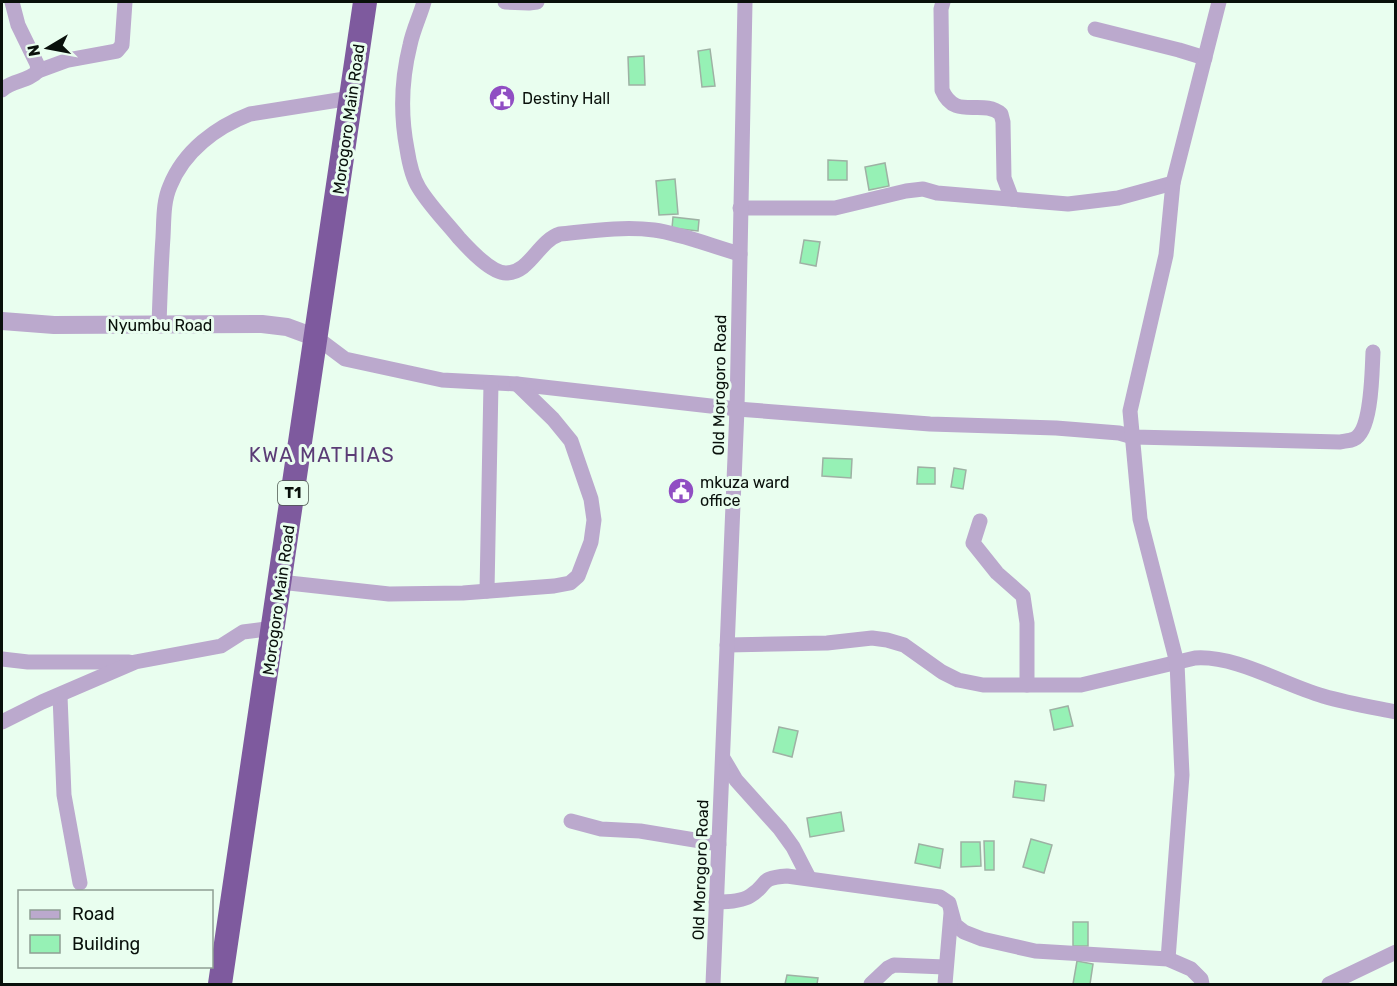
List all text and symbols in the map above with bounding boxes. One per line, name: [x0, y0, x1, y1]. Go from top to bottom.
north arrow: [18, 18, 78, 78]
text: N: [23, 43, 44, 58]
street label: Morogoro Main Road: [329, 43, 368, 196]
public building icon: Destiny Hall: [487, 83, 517, 113]
place label: Destiny Hall: [522, 89, 610, 108]
street label: Old Morogoro Road: [709, 314, 730, 456]
street label: Nyumbu Road: [108, 316, 212, 335]
district label: KWA MATHIAS: [249, 443, 395, 467]
place label: mkuza ward office: [700, 473, 790, 510]
public building icon: mkuza ward office: [666, 476, 696, 506]
road number: T1: [278, 481, 308, 505]
street label: Morogoro Main Road: [259, 524, 298, 677]
street label: Old Morogoro Road: [689, 799, 712, 941]
legend: [18, 890, 213, 968]
text: Road: [72, 903, 115, 925]
text: Building: [72, 933, 140, 955]

